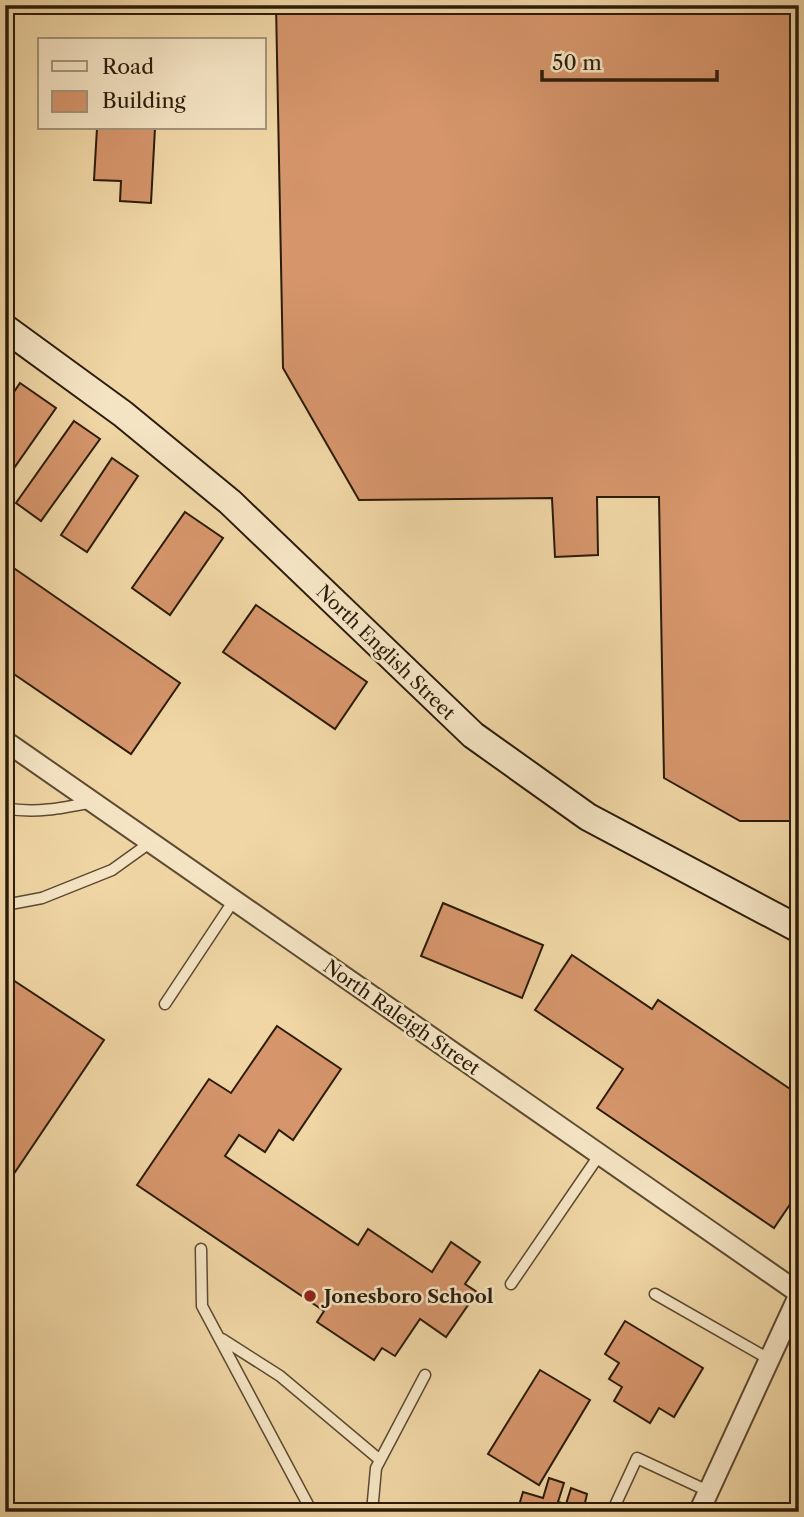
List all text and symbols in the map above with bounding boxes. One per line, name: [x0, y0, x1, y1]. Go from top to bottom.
legend: [38, 38, 266, 130]
scale bar: [542, 38, 716, 82]
text: 50 m: [552, 50, 602, 75]
text: Road: [102, 54, 154, 79]
text: Building: [102, 88, 187, 113]
street label: North English Street: [311, 580, 460, 725]
street label: North Raleigh Street: [319, 955, 484, 1080]
place label: Jonesboro School: [321, 1285, 494, 1308]
marker: Jonesboro School: [302, 1288, 318, 1304]

